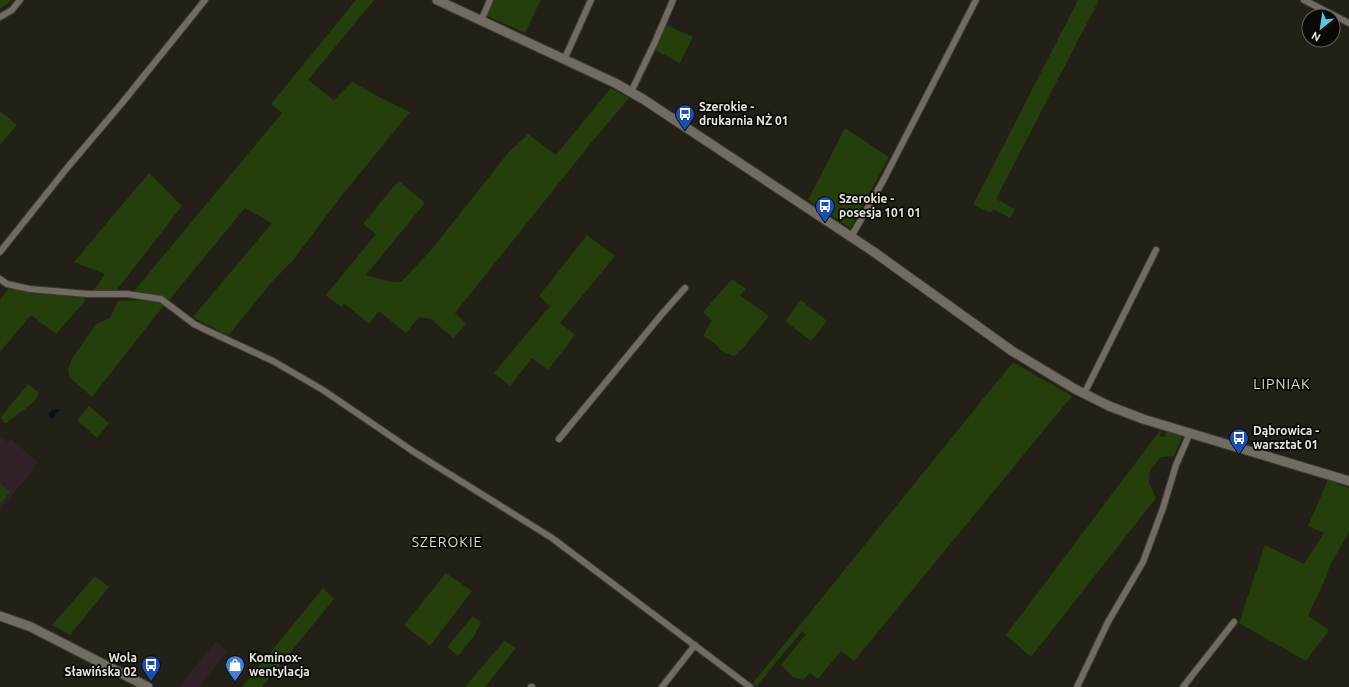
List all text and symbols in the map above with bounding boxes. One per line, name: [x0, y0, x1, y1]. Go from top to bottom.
north arrow: [1301, 8, 1341, 48]
text: N: [1309, 29, 1323, 44]
place label: Szerokie - drukarnia NŻ 01: [699, 100, 788, 127]
bus stop icon: Szerokie - drukarnia NŻ 01: [674, 103, 696, 131]
place label: Szerokie - posesja 101 01: [839, 192, 921, 219]
bus stop icon: Szerokie - posesja 101 01: [814, 195, 836, 223]
district label: LIPNIAK: [1253, 376, 1311, 392]
place label: Dąbrowica - warsztat 01: [1253, 424, 1319, 451]
bus stop icon: Dąbrowica - warsztat 01: [1228, 427, 1250, 455]
district label: SZEROKIE: [412, 534, 482, 550]
place label: Wola Sławińska 02: [65, 651, 137, 678]
place label: Kominox- wentylacja: [249, 651, 310, 678]
bus stop icon: Wola Sławińska 02: [140, 654, 162, 682]
shop icon: Kominox- wentylacja: [224, 654, 246, 682]

